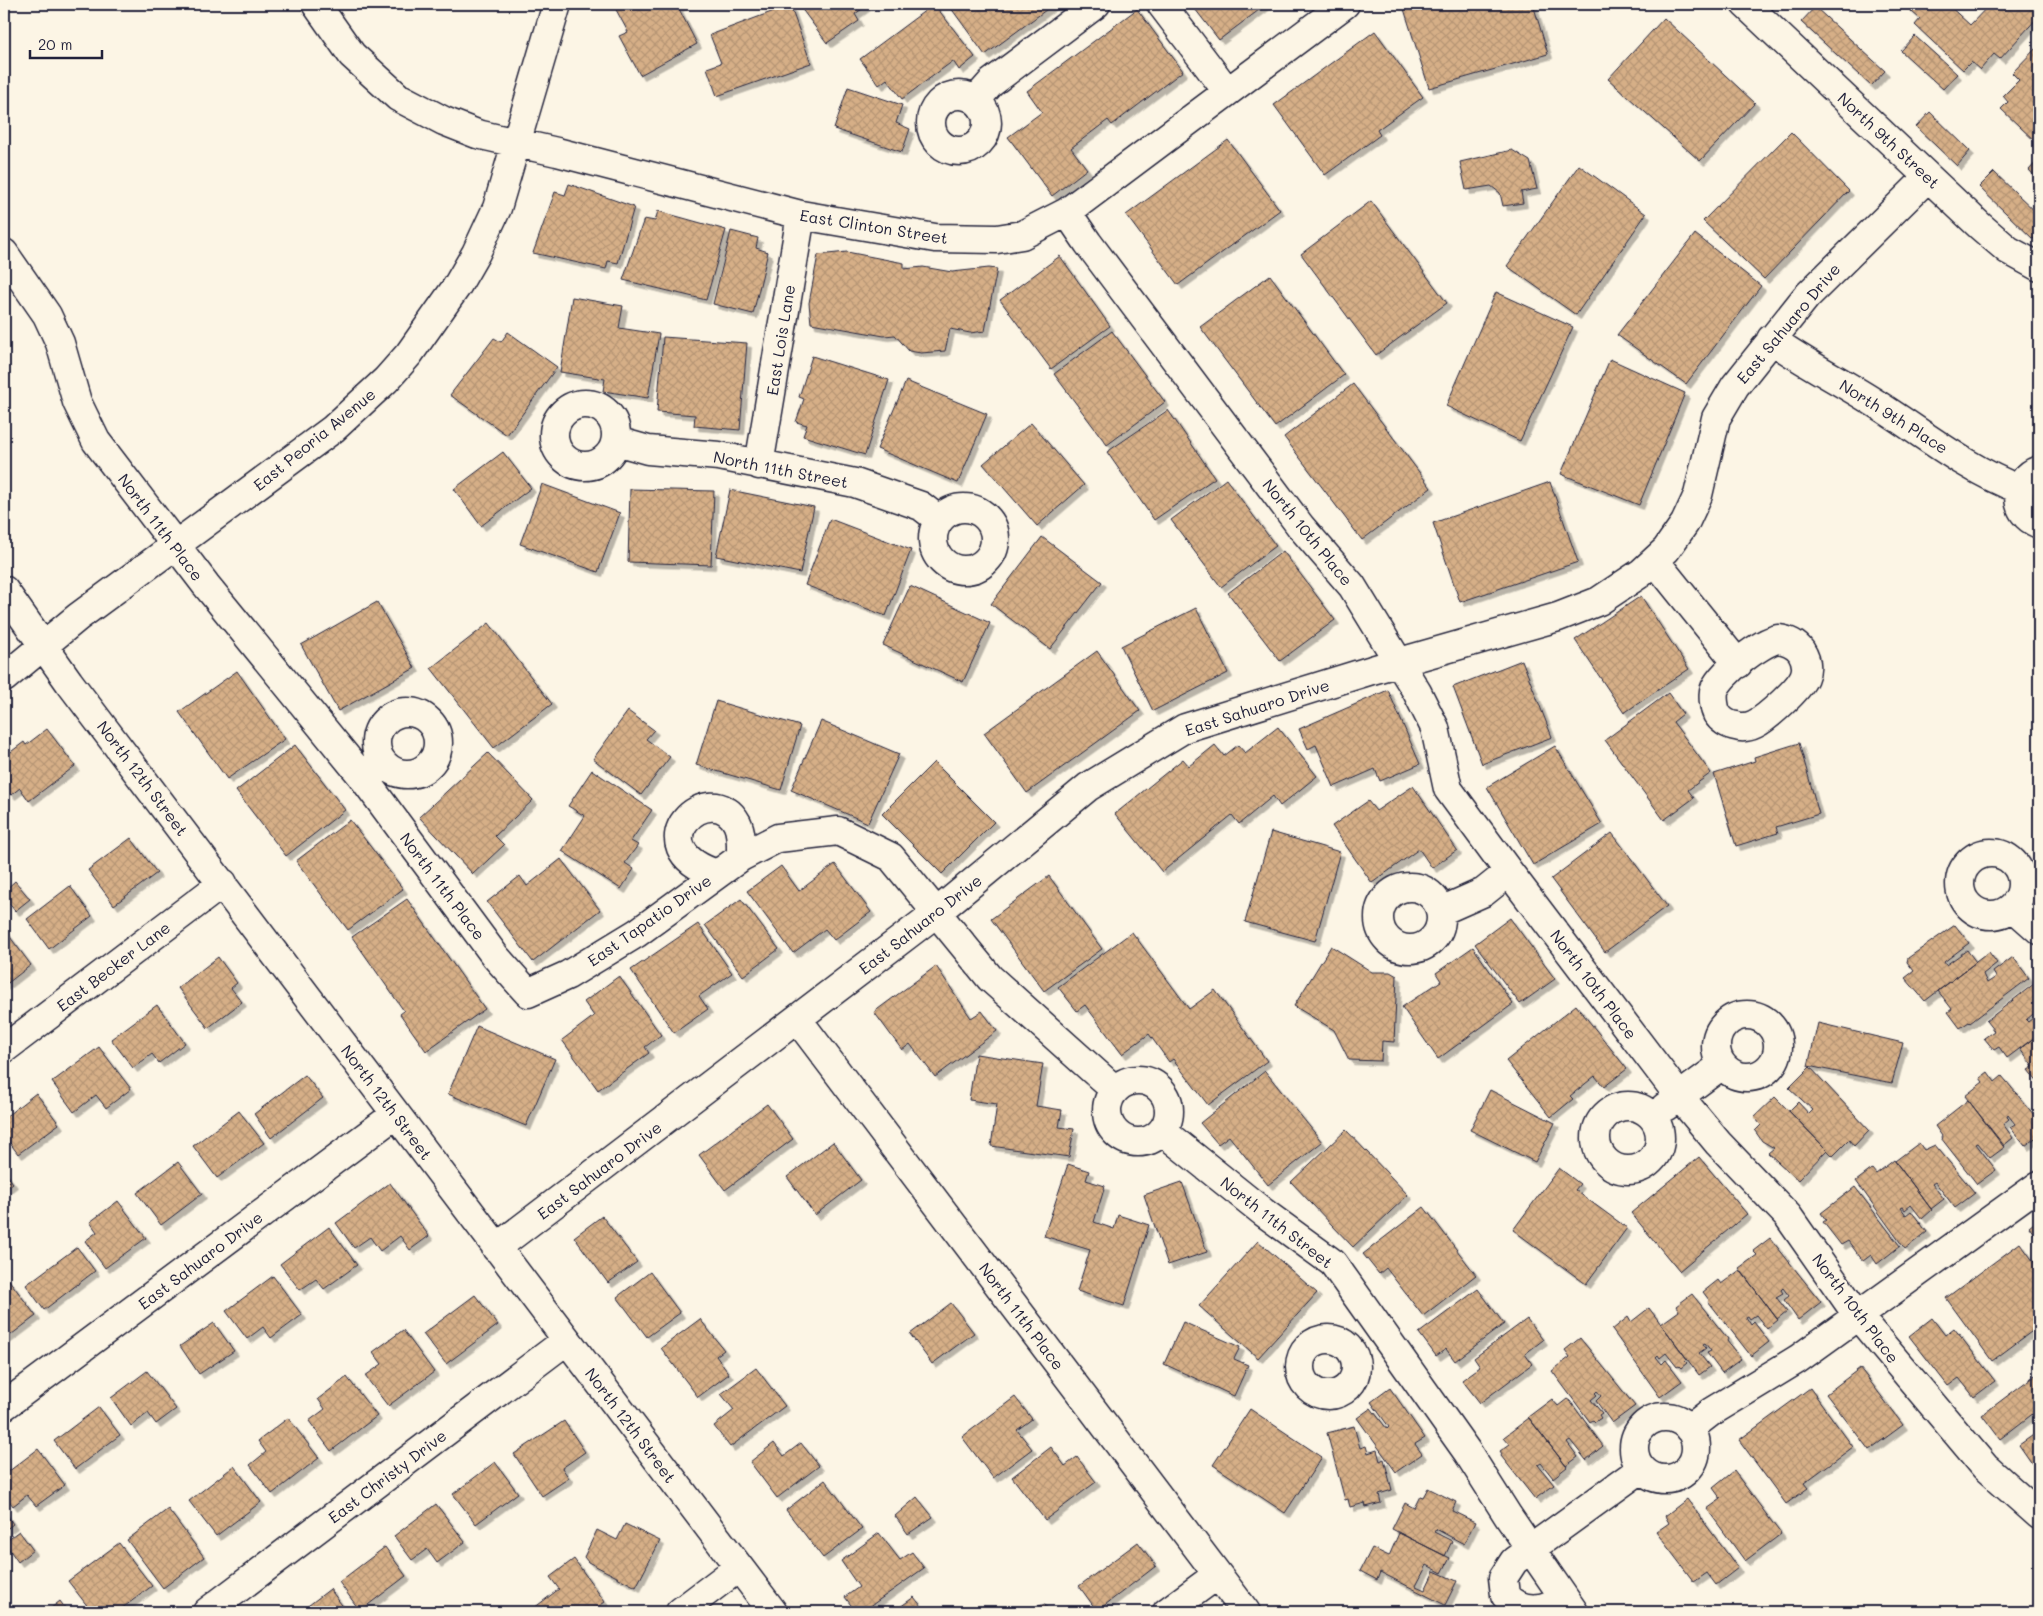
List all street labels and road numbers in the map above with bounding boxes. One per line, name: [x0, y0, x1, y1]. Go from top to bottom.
street label: North 9th Street: [1834, 87, 1944, 193]
street label: East Clinton Street: [798, 204, 950, 248]
street label: East Sahuaro Drive: [1732, 259, 1844, 387]
street label: East Lois Lane: [761, 283, 799, 397]
street label: North 9th Place: [1836, 374, 1952, 458]
street label: East Peoria Avenue: [248, 383, 380, 495]
street label: North 11th Street: [712, 446, 850, 492]
street label: North 11th Place: [114, 469, 208, 585]
street label: North 10th Place: [1258, 474, 1358, 590]
street label: East Sahuaro Drive: [1182, 674, 1332, 740]
street label: North 12th Street: [93, 716, 193, 840]
street label: North 11th Place: [396, 828, 490, 944]
street label: East Tapatio Drive: [583, 869, 715, 971]
street label: East Sahuaro Drive: [854, 869, 986, 979]
street label: East Becker Lane: [52, 916, 174, 1016]
street label: North 10th Place: [1546, 925, 1642, 1043]
street label: North 12th Street: [337, 1040, 437, 1164]
street label: East Sahuaro Drive: [532, 1116, 666, 1224]
street label: North 11th Street: [1217, 1172, 1337, 1272]
street label: East Sahuaro Drive: [133, 1206, 267, 1314]
street label: North 10th Place: [1808, 1249, 1904, 1367]
street label: North 11th Place: [975, 1258, 1069, 1374]
street label: North 12th Street: [581, 1363, 681, 1487]
street label: East Christy Drive: [324, 1425, 450, 1527]

